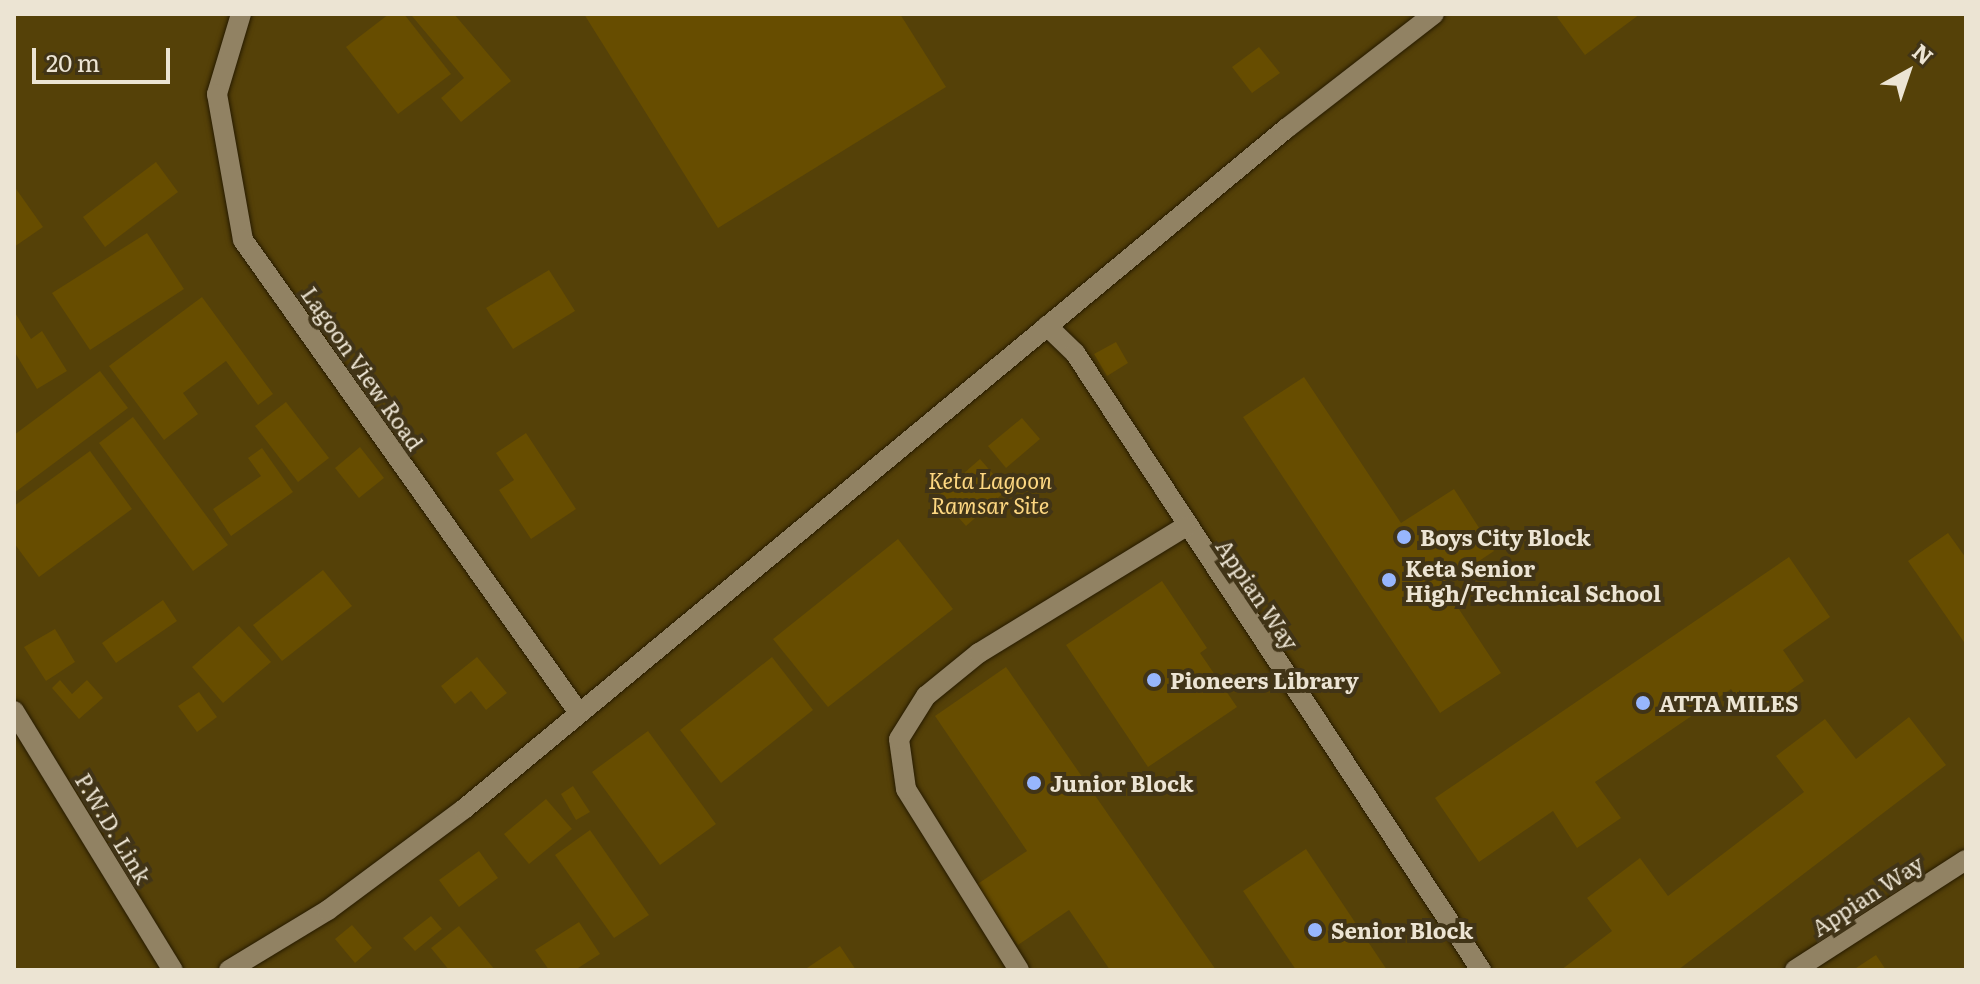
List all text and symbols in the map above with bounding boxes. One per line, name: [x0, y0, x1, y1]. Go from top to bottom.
scale bar: [36, 32, 174, 82]
north arrow: [1868, 32, 1948, 112]
text: N: [1906, 35, 1941, 72]
text: 20 m: [46, 44, 100, 79]
street label: Lagoon View Road: [297, 281, 429, 455]
park label: Keta Lagoon Ramsar Site: [928, 466, 1052, 518]
place label: Boys City Block: [1420, 524, 1591, 550]
marker: Boys City Block: [1395, 528, 1413, 546]
street label: Appian Way: [1211, 534, 1305, 654]
place label: Keta Senior High/Technical School: [1405, 554, 1661, 606]
marker: Keta Senior High/Technical School: [1380, 571, 1398, 589]
place label: Pioneers Library: [1170, 667, 1359, 693]
marker: Pioneers Library: [1145, 671, 1163, 689]
place label: ATTA MILES: [1659, 690, 1798, 716]
marker: ATTA MILES: [1634, 694, 1652, 712]
street label: P.W.D. Link: [71, 768, 157, 888]
place label: Junior Block: [1050, 770, 1194, 796]
marker: Junior Block: [1025, 774, 1043, 792]
street label: Appian Way: [1806, 849, 1928, 941]
place label: Senior Block: [1331, 917, 1473, 943]
marker: Senior Block: [1306, 921, 1324, 939]

